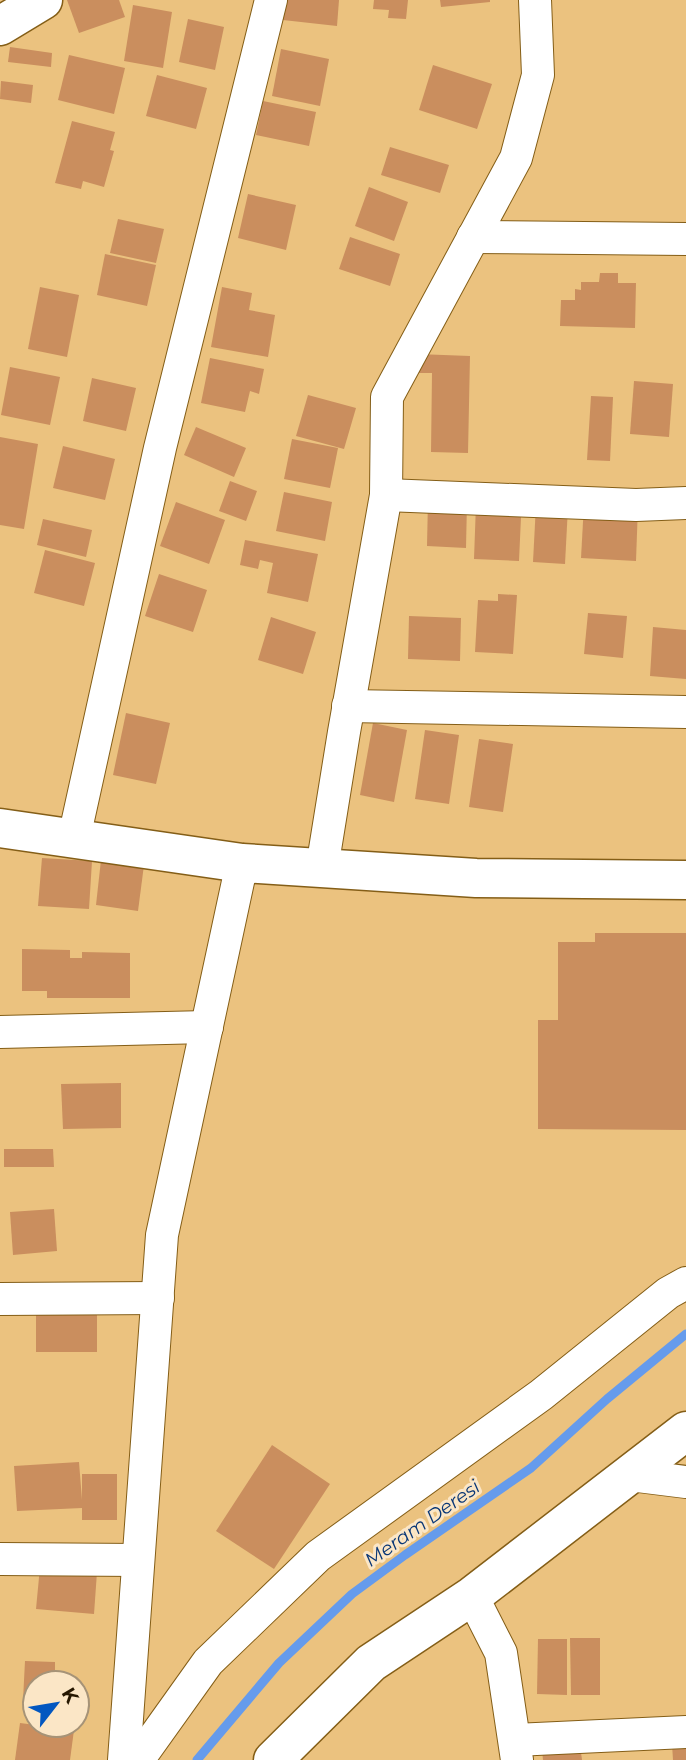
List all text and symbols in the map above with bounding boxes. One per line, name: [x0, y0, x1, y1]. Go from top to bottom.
water label: Meram Deresi: [360, 1475, 485, 1572]
north arrow: [21, 1669, 91, 1739]
text: K: [57, 1684, 84, 1708]

